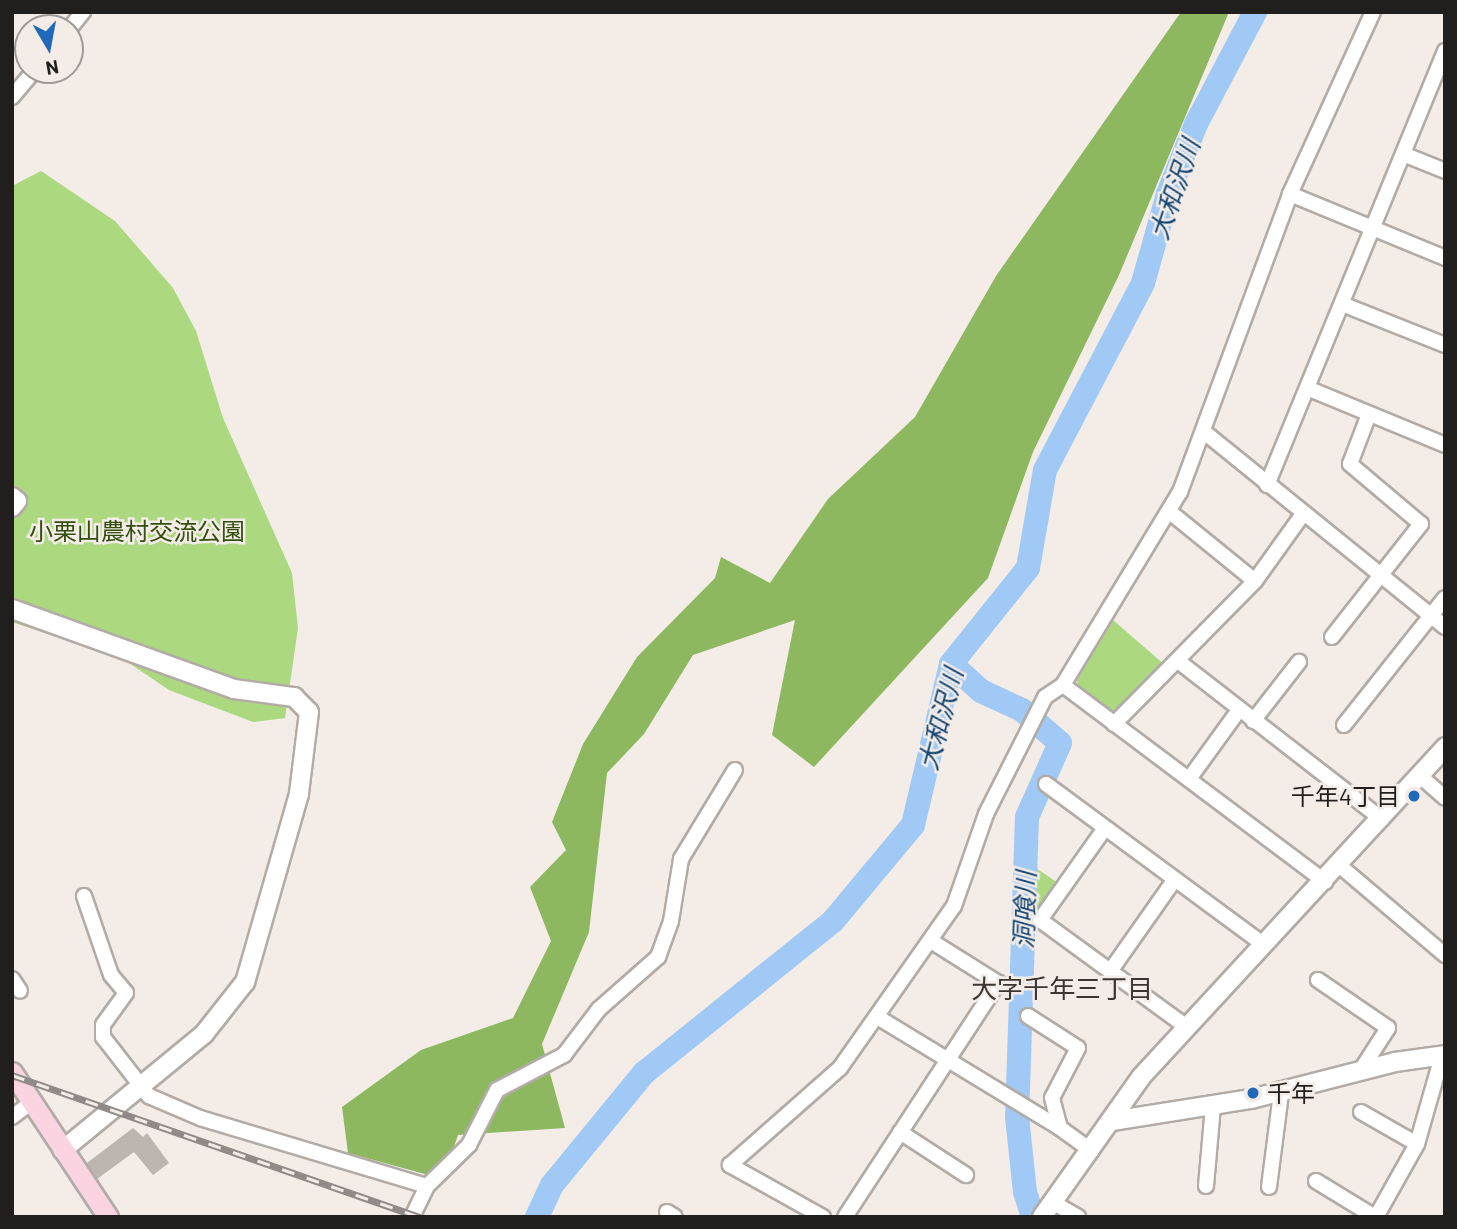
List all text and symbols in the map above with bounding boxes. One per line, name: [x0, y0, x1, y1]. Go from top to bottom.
north arrow: [14, 14, 84, 84]
text: N: [44, 56, 61, 81]
water label: 大和沢川: [1142, 135, 1206, 243]
park label: 小栗山農村交流公園: [29, 517, 245, 545]
water label: 大和沢川: [911, 665, 969, 773]
place label: 千年4丁目: [1291, 782, 1400, 810]
marker: 千年4丁目: [1406, 788, 1422, 804]
water label: 洞喰川: [1007, 870, 1041, 950]
district label: 大字千年三丁目: [971, 972, 1153, 1004]
place label: 千年: [1267, 1079, 1315, 1107]
marker: 千年: [1245, 1085, 1261, 1101]

